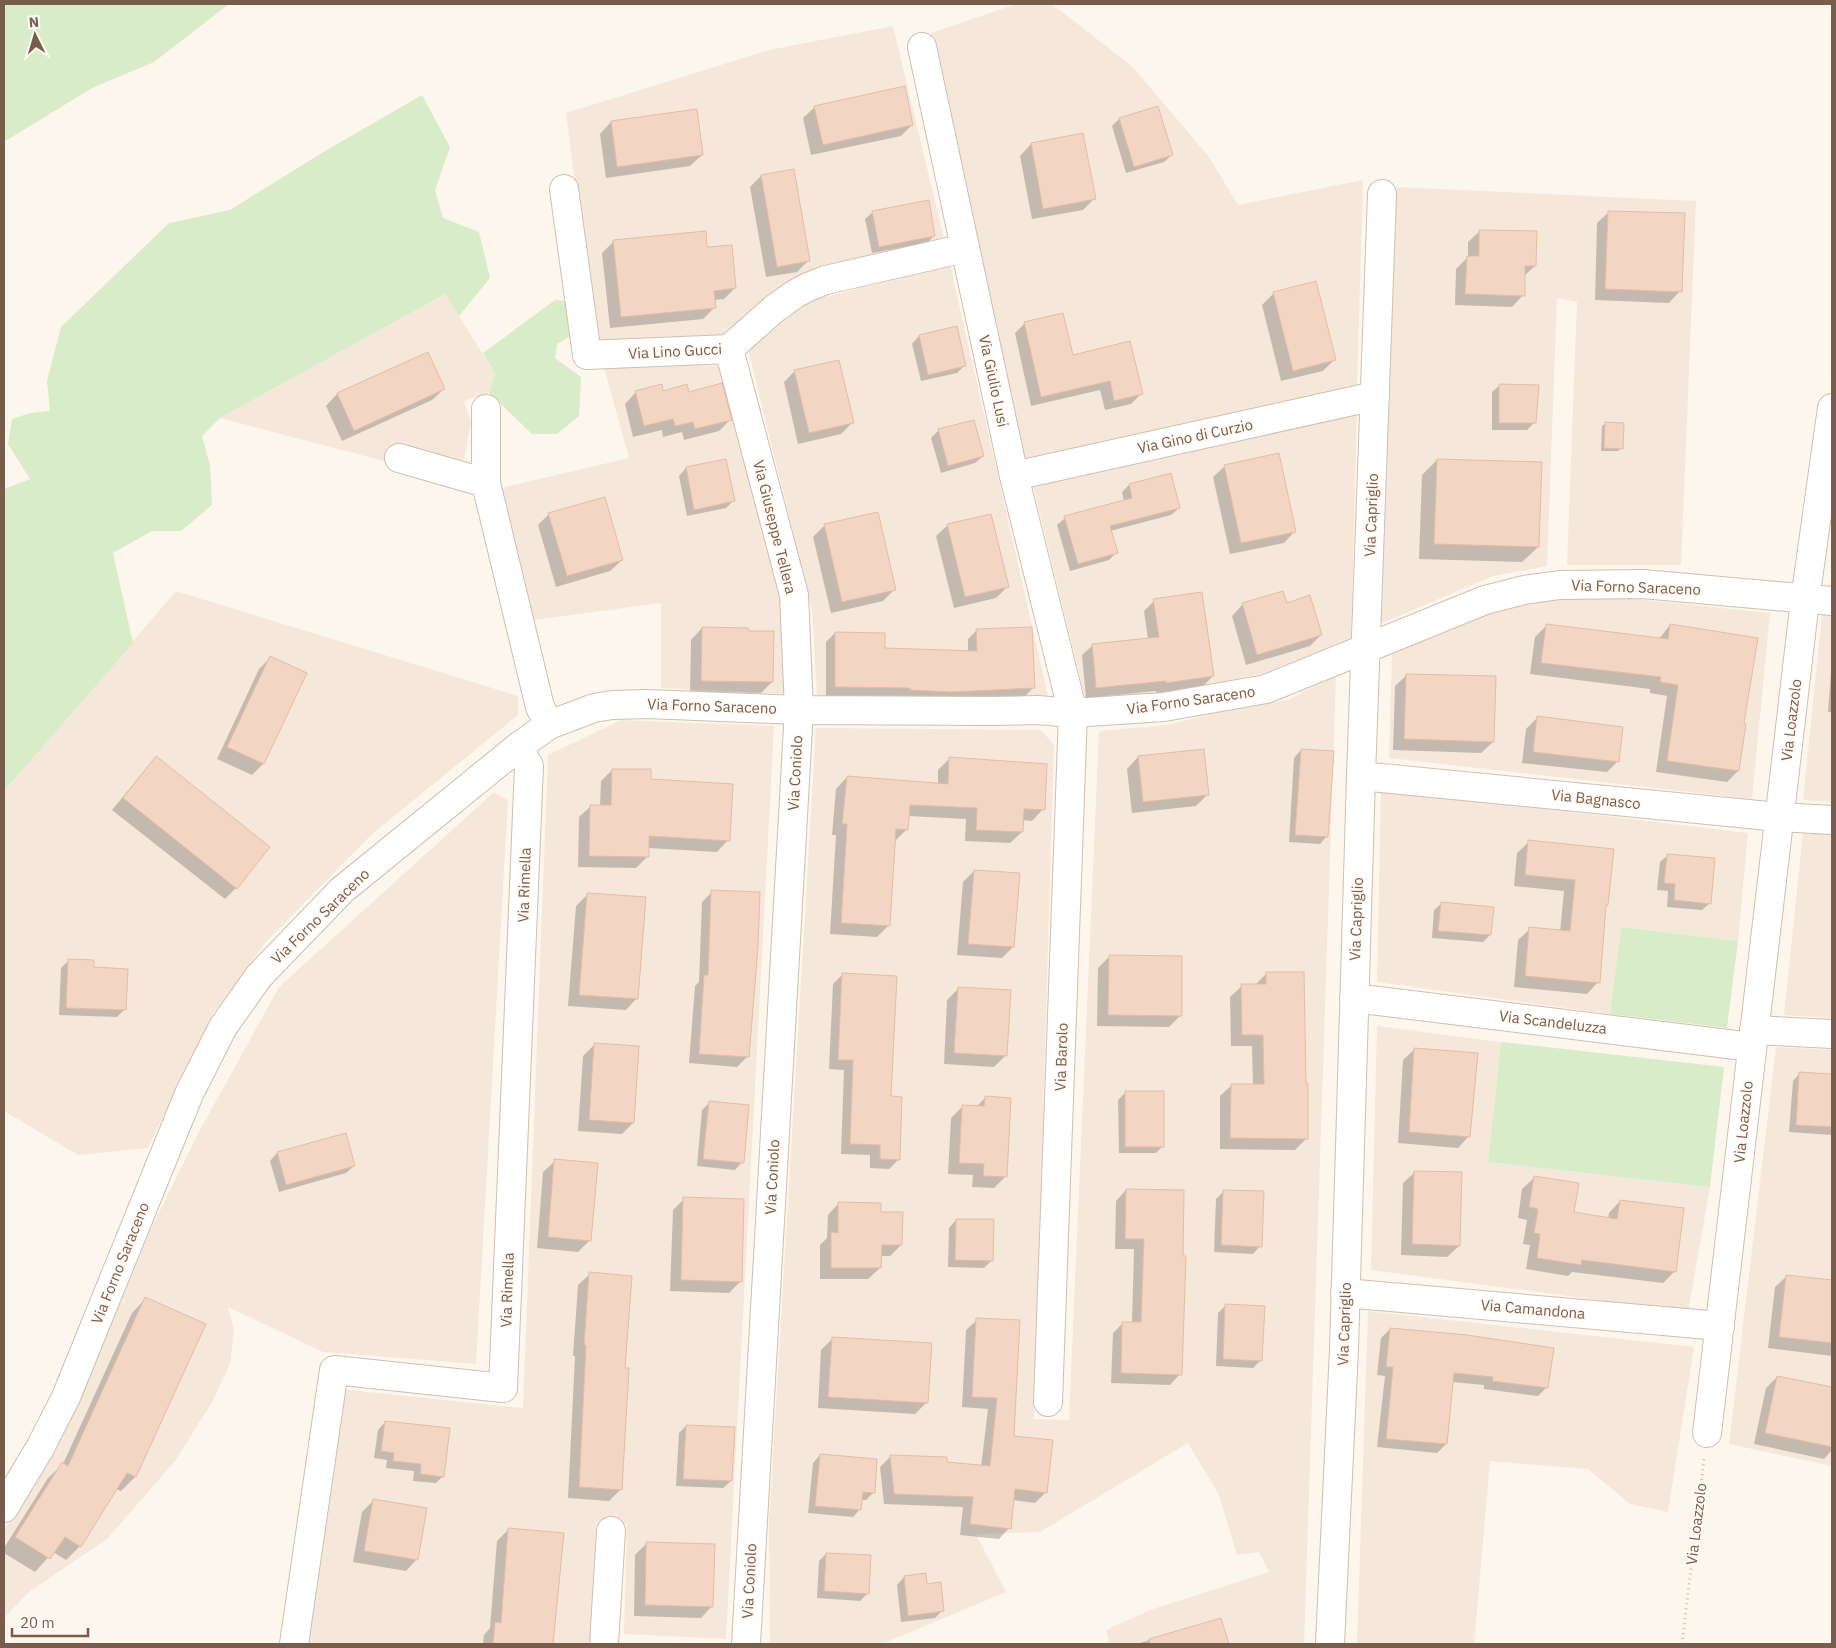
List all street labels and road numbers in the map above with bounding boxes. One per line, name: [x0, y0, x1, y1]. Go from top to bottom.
street label: Via Giulio Lusi: [975, 333, 1013, 429]
street label: Via Lino Gucci: [628, 339, 722, 363]
street label: Via Gino di Curzio: [1136, 414, 1254, 458]
street label: Via Giuseppe Tellera: [749, 458, 801, 596]
street label: Via Capriglio: [1360, 473, 1382, 557]
street label: Via Forno Saraceno: [1571, 575, 1701, 599]
street label: Via Loazzolo: [1777, 678, 1805, 762]
street label: Via Forno Saraceno: [1126, 682, 1256, 718]
street label: Via Forno Saraceno: [647, 694, 777, 718]
street label: Via Coniolo: [784, 735, 806, 811]
street label: Via Bagnasco: [1550, 785, 1642, 813]
street label: Via Rimella: [513, 847, 535, 923]
street label: Via Forno Saraceno: [267, 864, 373, 968]
street label: Via Capriglio: [1345, 877, 1367, 961]
street label: Via Scandeluzza: [1498, 1006, 1608, 1038]
street label: Via Barolo: [1050, 1022, 1072, 1092]
street label: Via Loazzolo: [1729, 1080, 1757, 1164]
street label: Via Coniolo: [761, 1139, 783, 1215]
street label: Via Forno Saraceno: [87, 1199, 153, 1327]
street label: Via Rimella: [496, 1252, 518, 1328]
street label: Via Capriglio: [1333, 1282, 1355, 1366]
street label: Via Camandona: [1480, 1295, 1586, 1323]
street label: Via Loazzolo: [1682, 1482, 1710, 1566]
street label: Via Coniolo: [738, 1543, 760, 1619]

